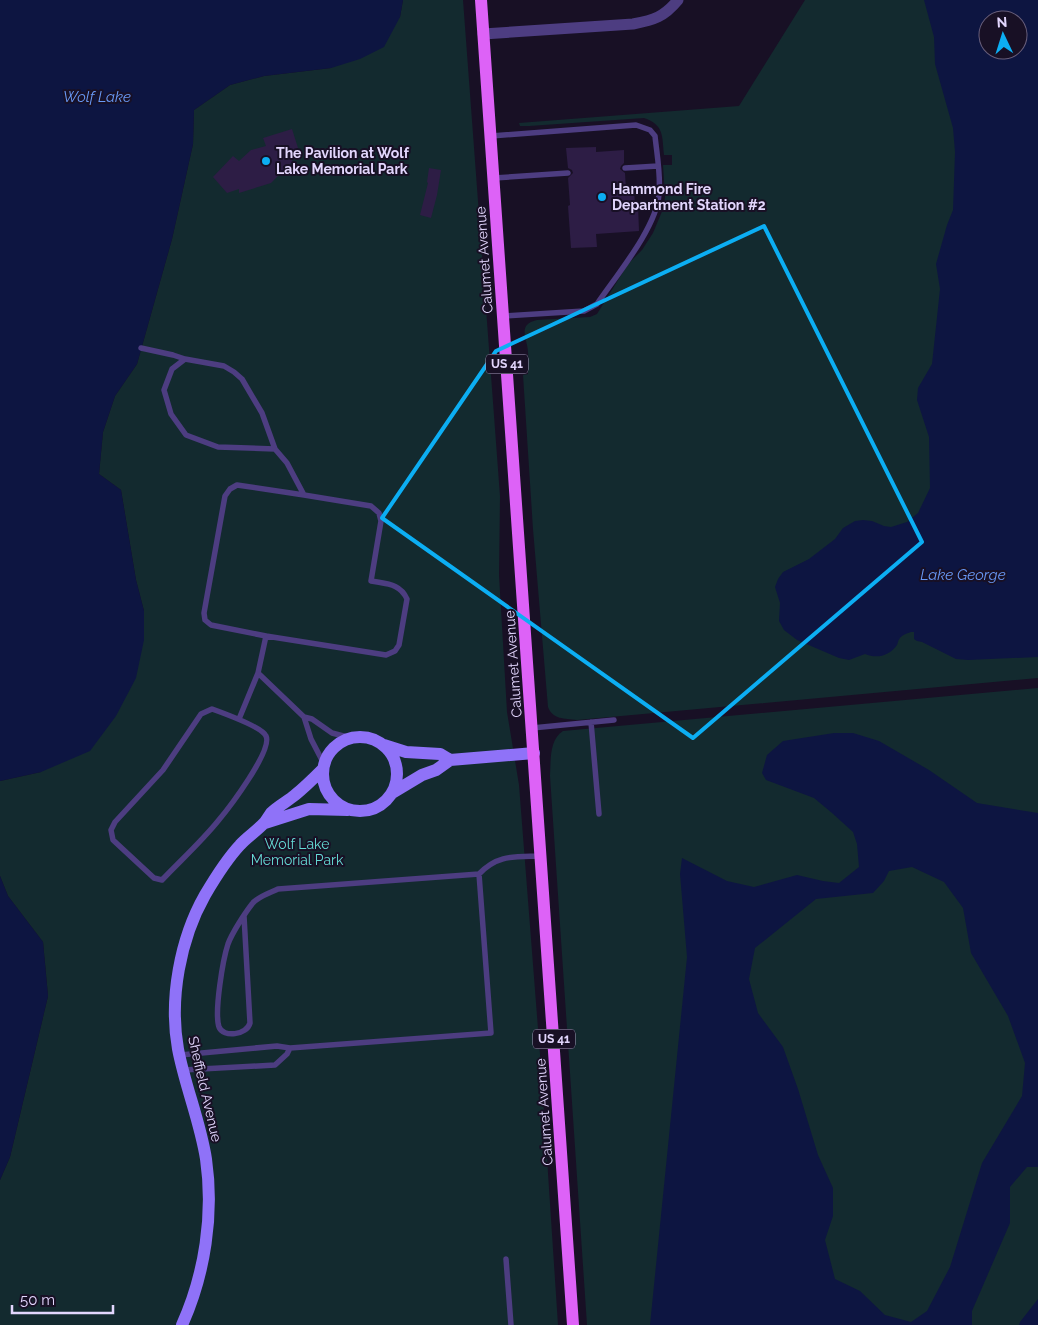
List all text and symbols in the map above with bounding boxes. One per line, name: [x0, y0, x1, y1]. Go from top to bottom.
north arrow: [978, 10, 1028, 60]
text: N: [996, 14, 1008, 30]
water label: Wolf Lake: [63, 88, 131, 106]
place label: The Pavilion at Wolf Lake Memorial Park: [276, 145, 410, 177]
marker: The Pavilion at Wolf Lake Memorial Park: [260, 155, 272, 167]
place label: Hammond Fire Department Station #2: [612, 181, 766, 213]
marker: Hammond Fire Department Station #2: [596, 191, 608, 203]
street label: Calumet Avenue: [472, 206, 496, 314]
road number: US 41: [486, 354, 528, 374]
water label: Lake George: [920, 566, 1006, 584]
street label: Calumet Avenue: [501, 610, 525, 718]
park label: Wolf Lake Memorial Park: [251, 836, 344, 868]
road number: US 41: [533, 1030, 575, 1048]
street label: Sheffield Avenue: [185, 1035, 225, 1143]
street label: Calumet Avenue: [532, 1058, 556, 1166]
scale bar: [12, 1282, 114, 1314]
text: 50 m: [20, 1291, 55, 1309]

